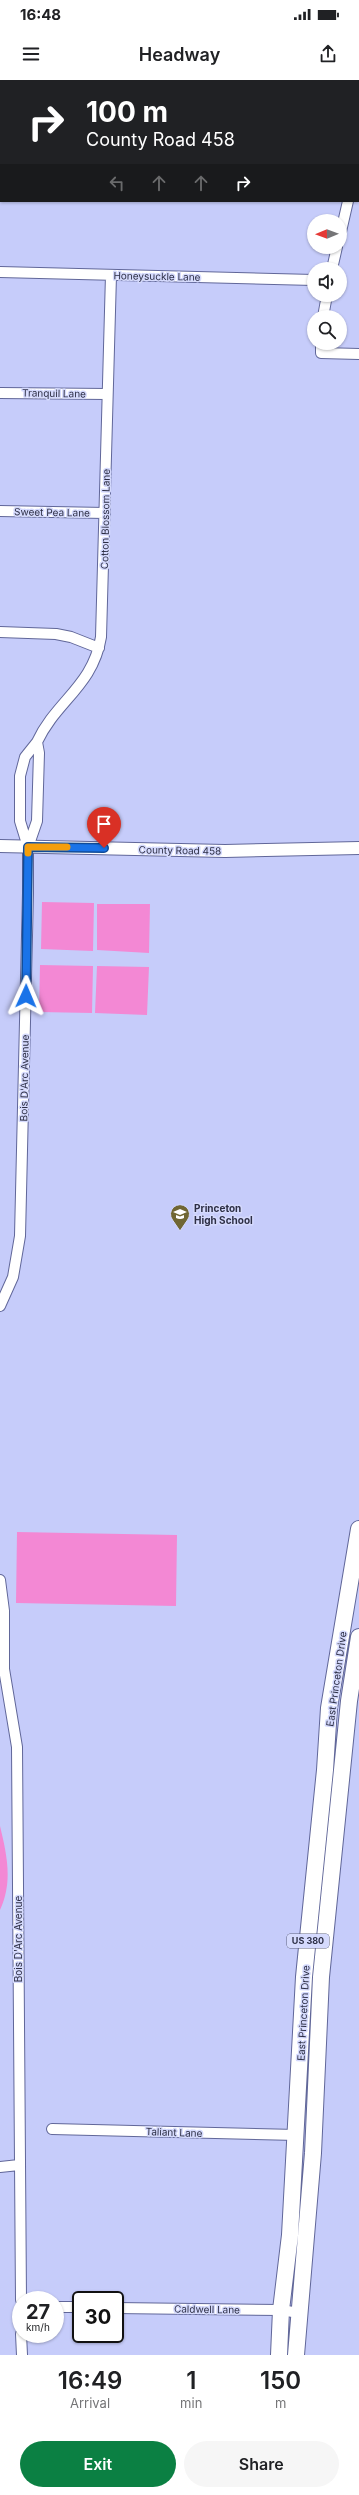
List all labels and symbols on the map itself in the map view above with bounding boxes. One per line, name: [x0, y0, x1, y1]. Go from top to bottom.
north arrow: [307, 214, 347, 254]
street label: Honeysuckle Lane: [113, 269, 201, 283]
street label: Tranquil Lane: [22, 386, 86, 400]
street label: Cotton Blossom Lane: [98, 469, 112, 569]
street label: Sweet Pea Lane: [14, 505, 90, 519]
pin: [87, 807, 121, 848]
street label: County Road 458: [139, 843, 221, 857]
position arrow: [5, 975, 47, 1017]
street label: Bois D'Arc Avenue: [17, 1034, 31, 1121]
place label: Princeton High School: [194, 1202, 253, 1227]
school or university icon: Princeton High School: [169, 1203, 191, 1231]
street label: East Princeton Drive: [323, 1631, 349, 1727]
street label: Bois D'Arc Avenue: [12, 1896, 24, 1982]
road number: US 380: [287, 1934, 329, 1948]
street label: East Princeton Drive: [294, 1965, 312, 2061]
street label: Taliant Lane: [145, 2125, 203, 2139]
speed limit sign: 30: [72, 2291, 124, 2343]
street label: Caldwell Lane: [174, 2302, 240, 2316]

